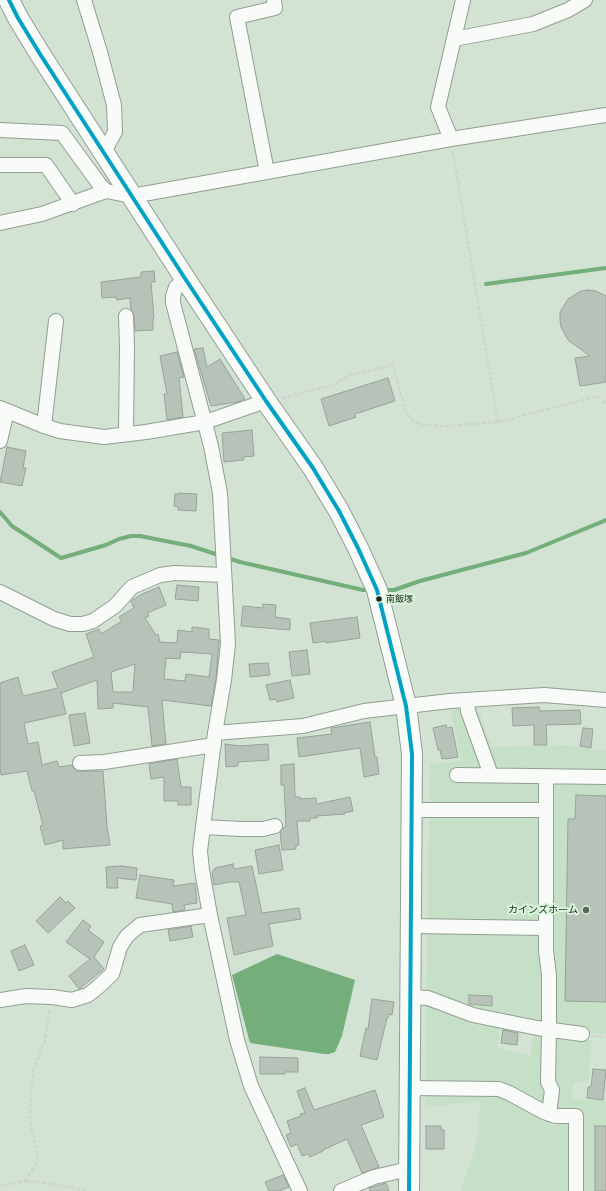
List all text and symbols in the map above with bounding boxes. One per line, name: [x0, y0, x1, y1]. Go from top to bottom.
marker: 南飯塚: [374, 594, 384, 604]
place label: 南飯塚: [386, 594, 413, 604]
place label: カインズホーム: [508, 904, 578, 916]
marker: カインズホーム: [581, 905, 591, 915]

